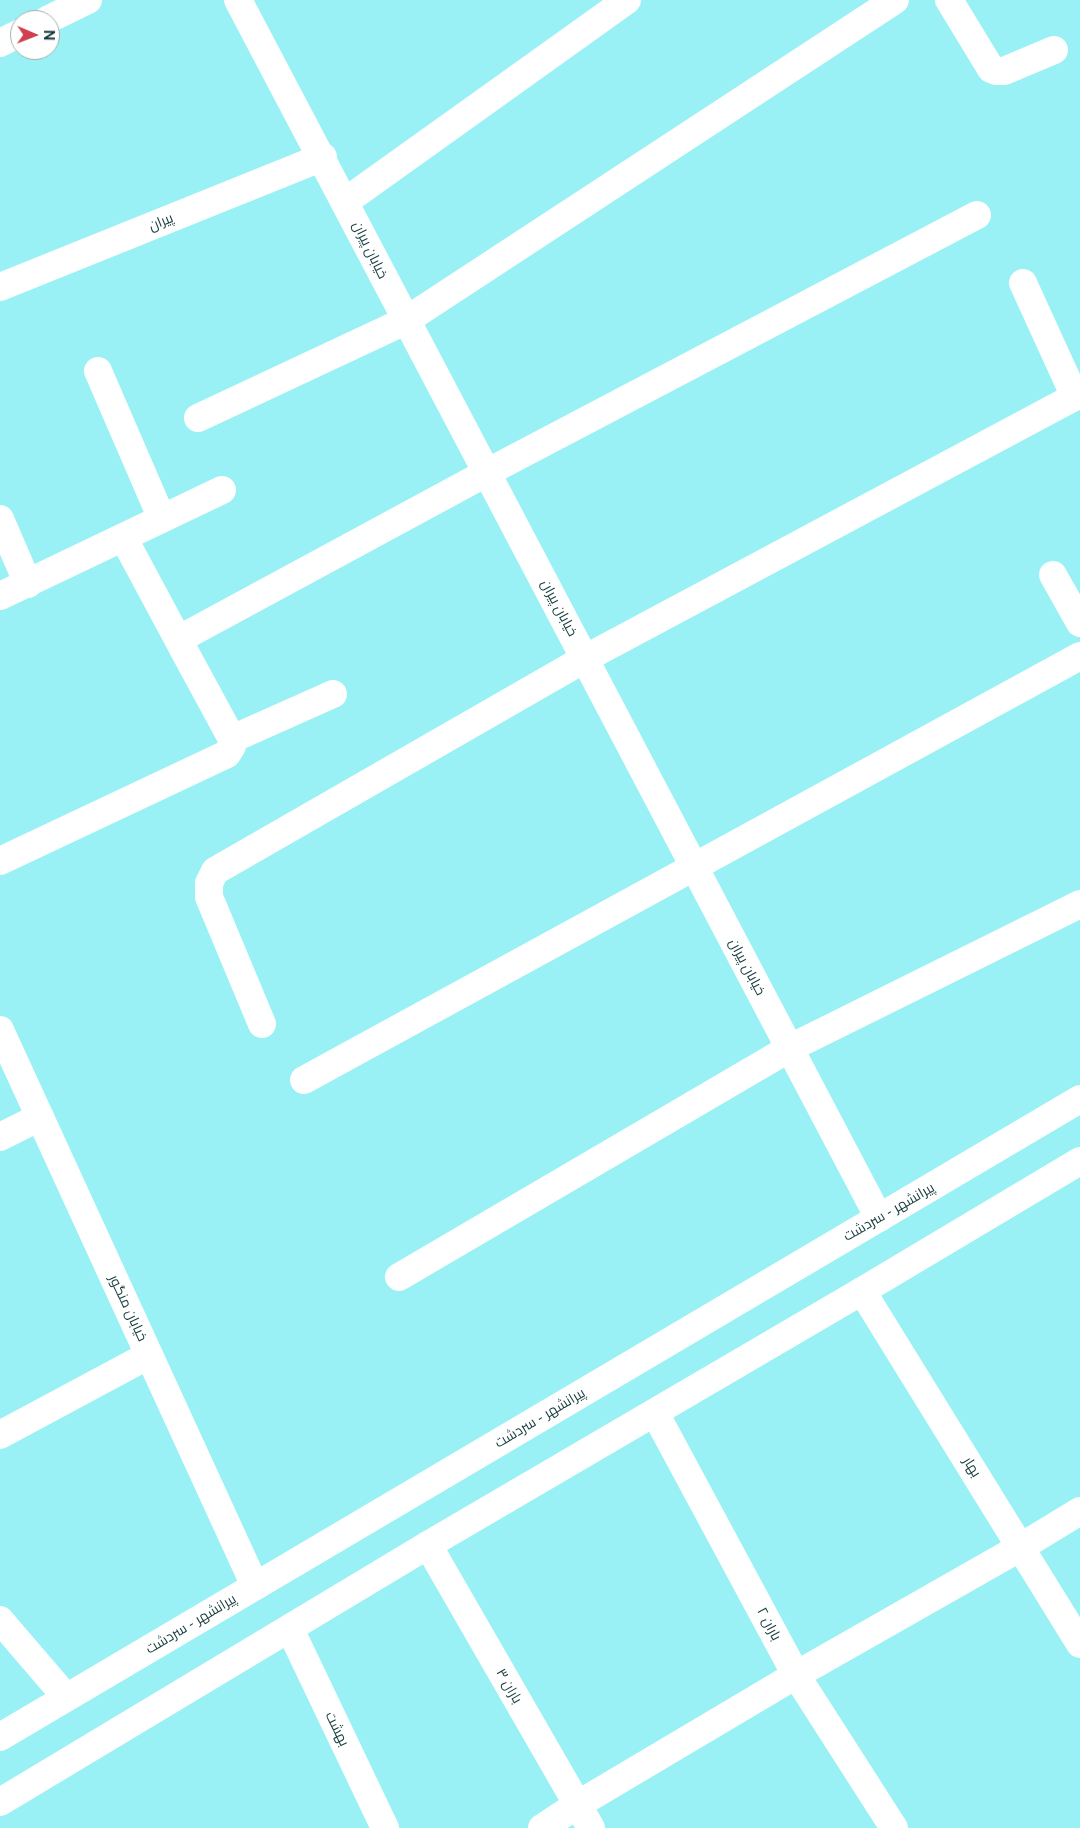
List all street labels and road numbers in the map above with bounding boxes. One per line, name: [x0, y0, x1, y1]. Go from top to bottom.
street label: پیران: [146, 210, 176, 234]
street label: خیابان پیران: [349, 219, 391, 281]
street label: خیابان پیران: [537, 577, 581, 639]
street label: خیابان پیران: [725, 936, 769, 998]
street label: پیرانشهر - سردشت: [840, 1179, 938, 1245]
street label: خیابان منگور: [105, 1272, 151, 1344]
street label: پیرانشهر - سردشت: [492, 1384, 588, 1452]
street label: بهار: [959, 1454, 985, 1480]
street label: پیرانشهر - سردشت: [143, 1590, 239, 1658]
street label: باران ۲: [753, 1604, 785, 1644]
street label: باران ۳: [492, 1666, 526, 1706]
street label: بهشت: [321, 1709, 353, 1749]

